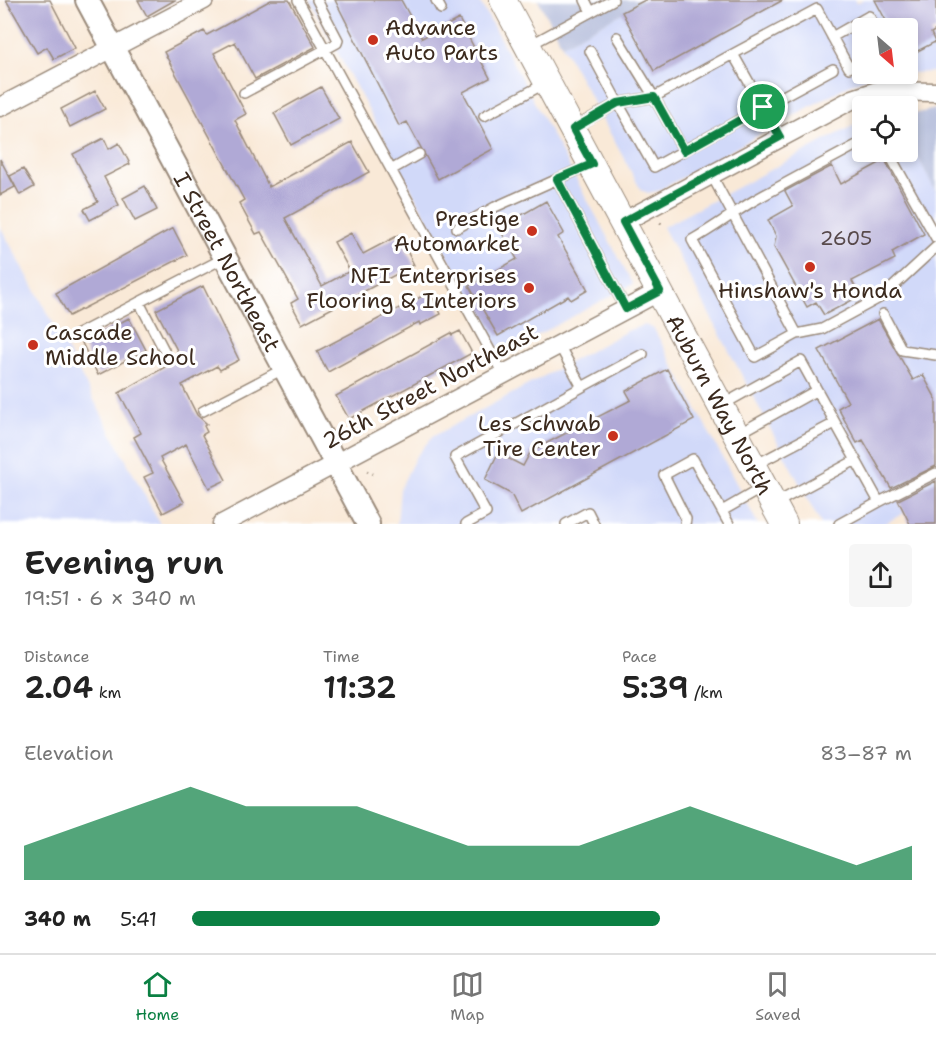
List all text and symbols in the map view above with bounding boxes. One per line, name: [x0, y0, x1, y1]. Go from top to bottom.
place label: Advance Auto Parts: [385, 13, 498, 67]
north arrow: [852, 18, 918, 84]
map controls: [852, 18, 918, 162]
marker: Advance Auto Parts: [366, 33, 380, 47]
pin: [737, 81, 788, 132]
icon: arrive: [746, 90, 779, 123]
button: locate: [852, 96, 918, 162]
street label: I Street Northeast: [167, 167, 287, 357]
place label: Prestige Automarket: [394, 204, 520, 258]
marker: Prestige Automarket: [525, 224, 539, 238]
house number: 2605: [820, 225, 872, 251]
marker: Hinshaw's Honda: [803, 260, 817, 274]
place label: NFI Enterprises Flooring & Interiors: [306, 261, 517, 315]
place label: Hinshaw's Honda: [718, 276, 902, 305]
marker: NFI Enterprises Flooring & Interiors: [522, 281, 536, 295]
street label: Auburn Way North: [659, 309, 780, 500]
street label: 26th Street Northeast: [317, 317, 543, 456]
place label: Cascade Middle School: [45, 318, 196, 372]
marker: Cascade Middle School: [26, 338, 40, 352]
place label: Les Schwab Tire Center: [478, 409, 601, 463]
marker: Les Schwab Tire Center: [606, 429, 620, 443]
text: Evening run: [24, 540, 224, 585]
button: share: [849, 544, 912, 607]
text: 19:51 · 6 × 340 m: [24, 585, 196, 611]
text: Distance: [24, 646, 90, 667]
text: Time: [323, 646, 360, 667]
text: Pace: [622, 646, 657, 667]
text: 2.04: [24, 667, 93, 708]
text: 11:32: [323, 667, 397, 708]
text: 5:39: [622, 667, 689, 708]
text: km: [93, 682, 121, 703]
text: /km: [689, 682, 723, 703]
text: Elevation: [24, 740, 114, 766]
text: 83–87 m: [820, 740, 912, 766]
text: 340 m: [24, 906, 91, 932]
text: 5:41: [120, 906, 157, 932]
tab: Home: [135, 968, 179, 1025]
tab: Map: [450, 968, 484, 1025]
tab: Saved: [755, 968, 801, 1025]

